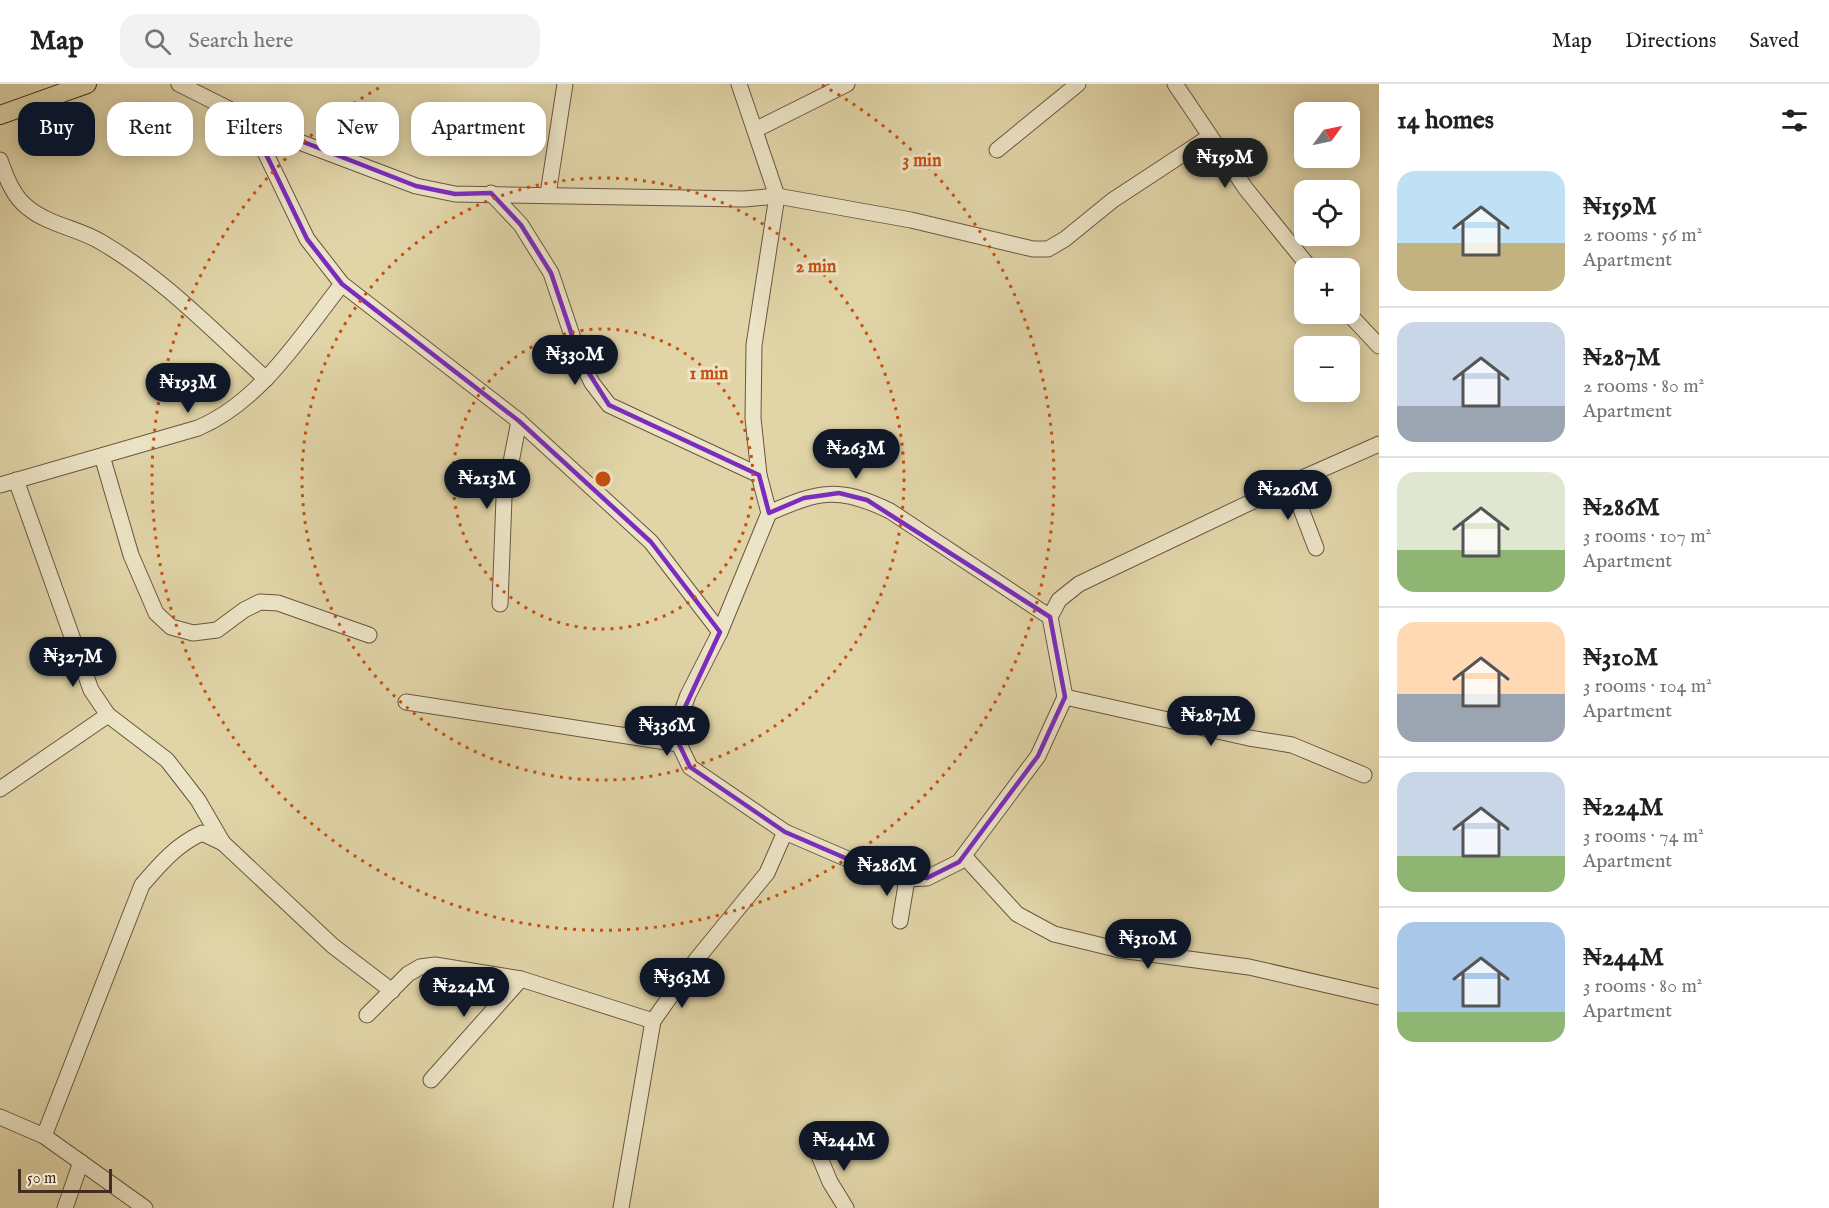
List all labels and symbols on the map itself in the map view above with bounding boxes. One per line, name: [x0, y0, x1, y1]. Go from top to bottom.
north arrow: [1294, 102, 1360, 168]
pin: ₦159M: [1183, 138, 1267, 189]
text: 3 min: [903, 150, 942, 173]
text: 2 min: [796, 256, 837, 279]
pin: ₦330M: [533, 335, 617, 386]
pin: ₦193M: [146, 363, 230, 414]
text: 1 min: [690, 363, 729, 386]
pin: ₦263M: [814, 429, 898, 480]
pin: ₦213M: [445, 459, 529, 510]
centre of rings: [593, 469, 613, 489]
pin: ₦226M: [1246, 470, 1330, 521]
pin: ₦327M: [31, 637, 115, 688]
pin: ₦287M: [1169, 696, 1253, 747]
pin: ₦336M: [625, 706, 709, 757]
pin: ₦286M: [845, 846, 929, 897]
pin: ₦310M: [1106, 919, 1190, 970]
pin: ₦363M: [640, 958, 724, 1009]
pin: ₦224M: [422, 967, 506, 1018]
pin: ₦244M: [802, 1121, 886, 1172]
scale bar: [18, 1166, 112, 1194]

